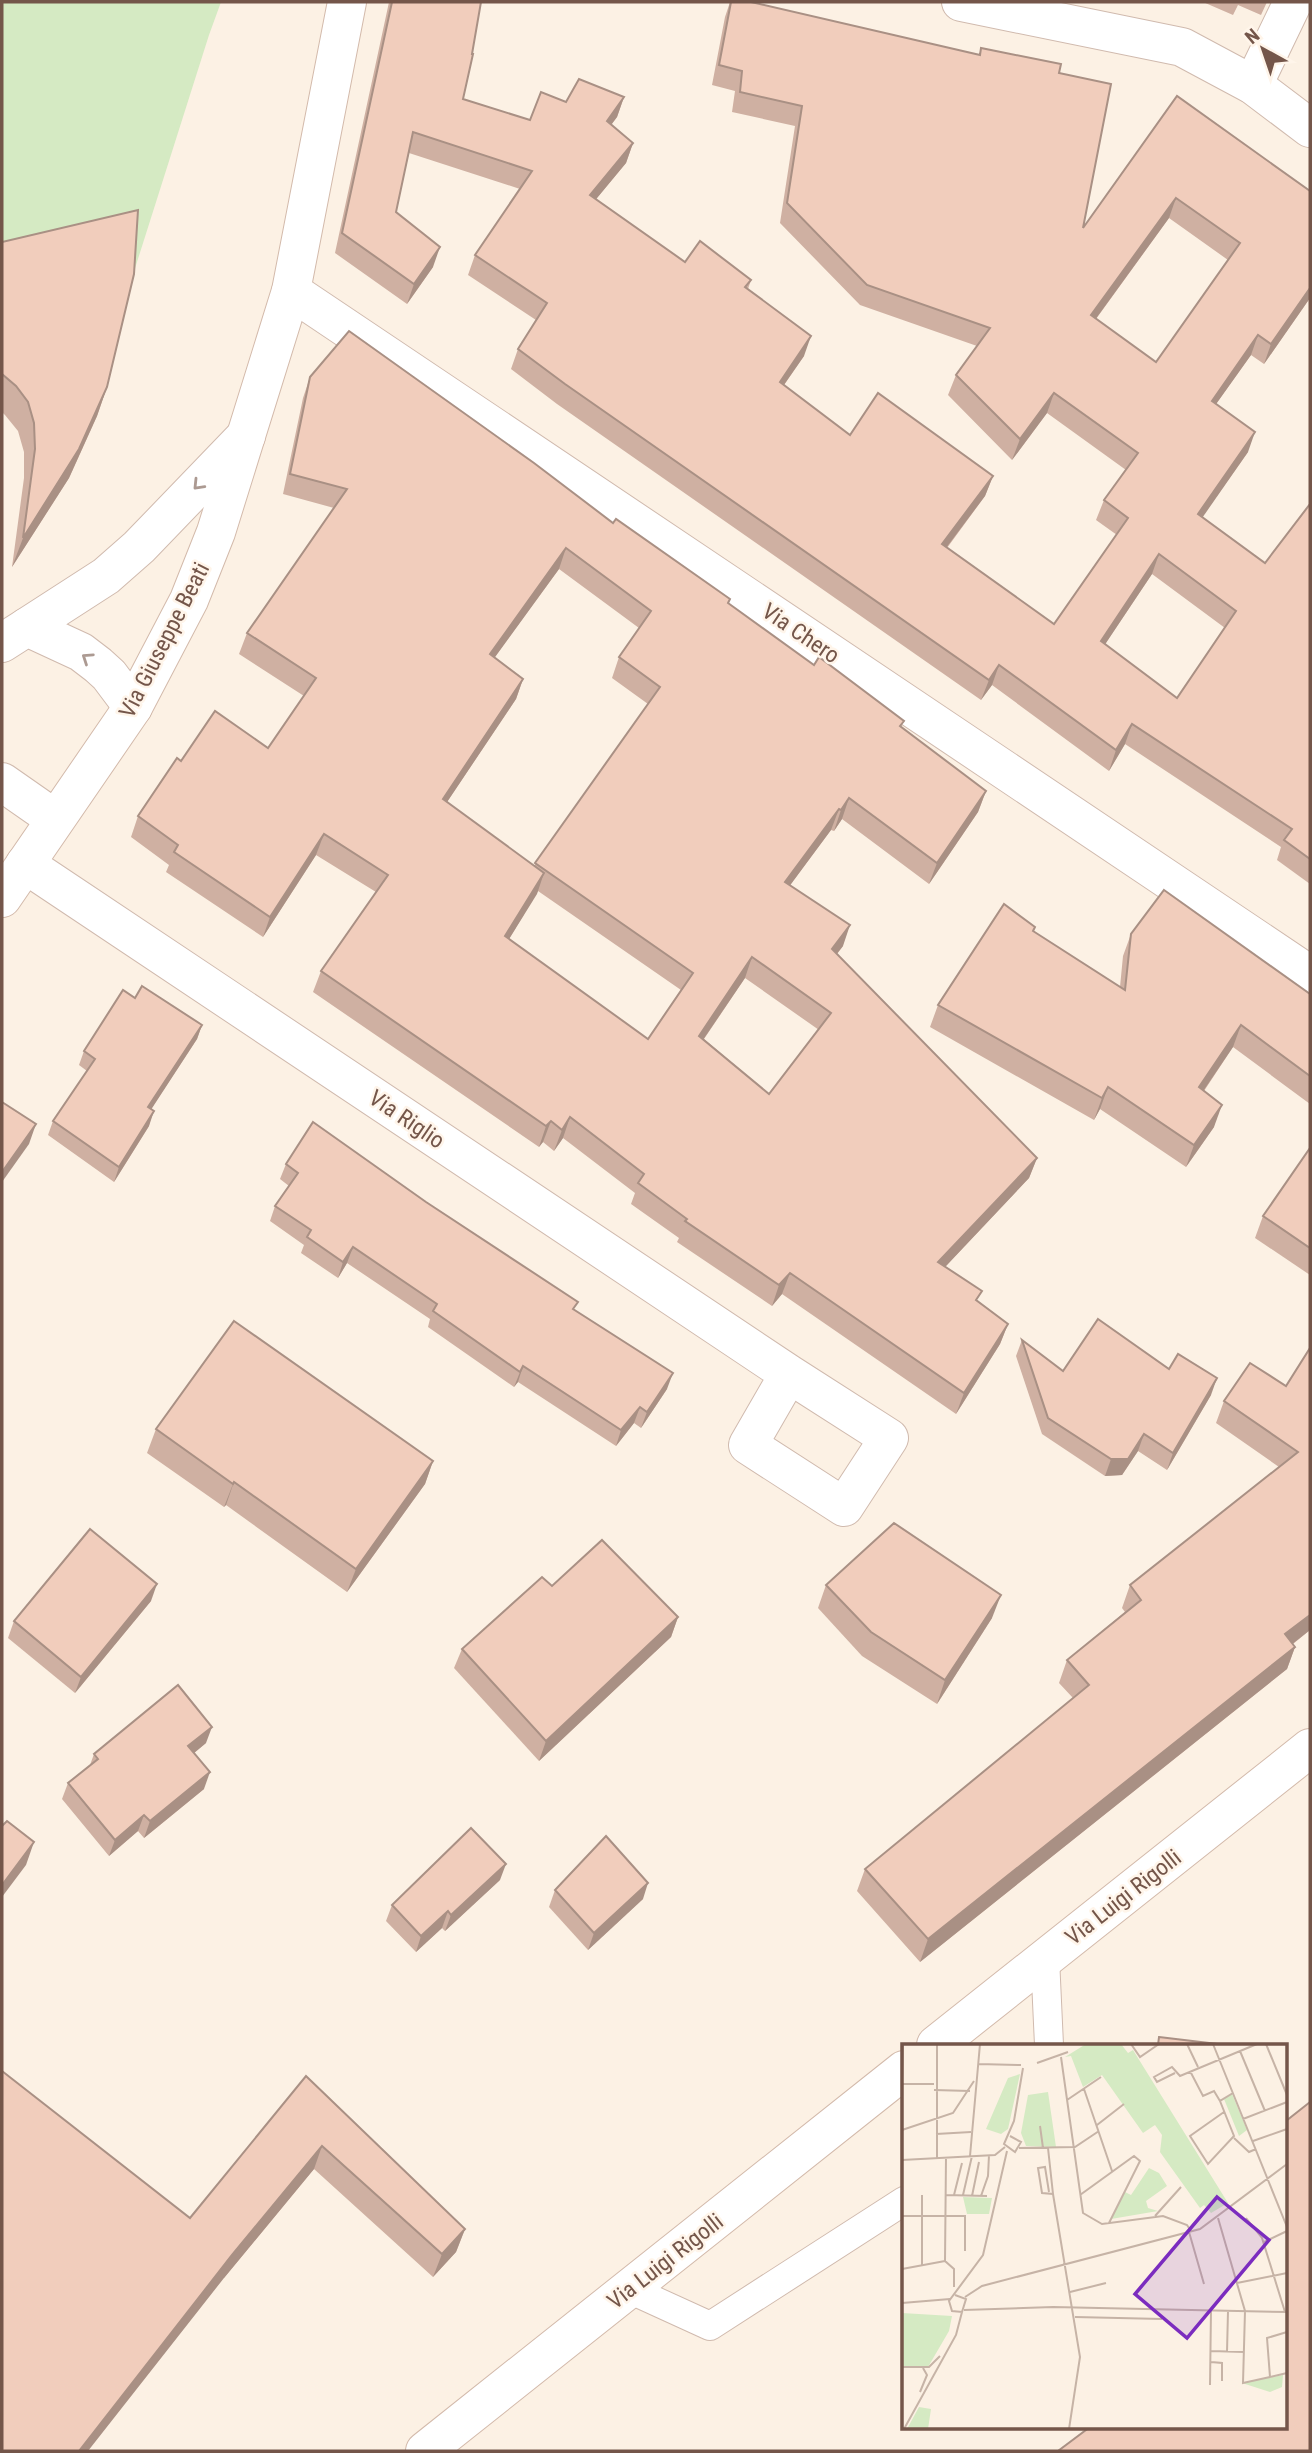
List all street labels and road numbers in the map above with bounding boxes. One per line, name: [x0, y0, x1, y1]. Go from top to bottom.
street label: Via Giuseppe Beati: [114, 558, 215, 722]
street label: Via Chero: [757, 598, 845, 669]
street label: Via Riglio: [364, 1084, 450, 1154]
street label: Via Luigi Rigolli: [1060, 1844, 1187, 1951]
street label: Via Luigi Rigolli: [602, 2208, 729, 2315]

